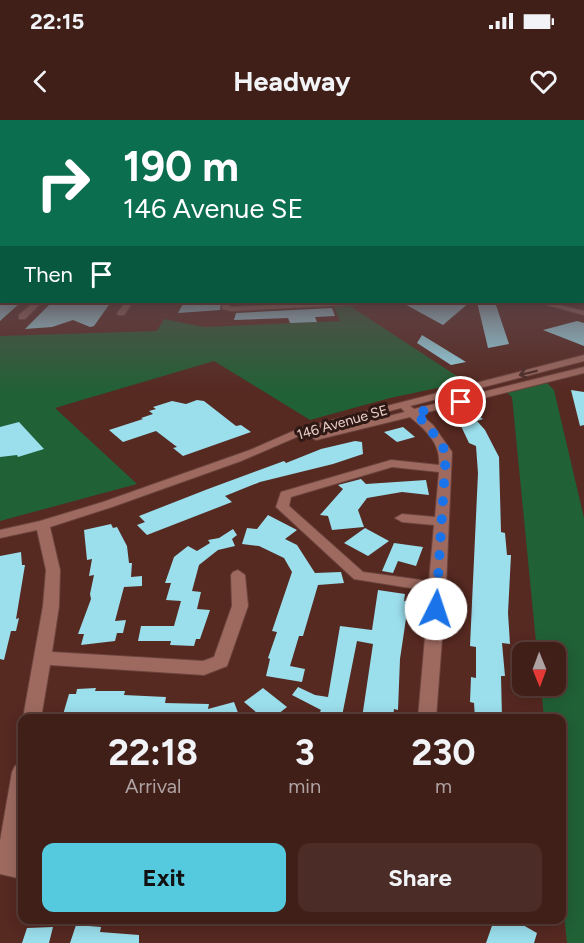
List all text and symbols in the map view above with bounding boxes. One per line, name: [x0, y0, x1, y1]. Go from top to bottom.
text: 22:15: [30, 8, 84, 35]
icon: back: [24, 65, 57, 98]
text: Headway: [233, 65, 351, 98]
icon: heart: [527, 65, 560, 98]
text: 190 m: [123, 141, 239, 192]
icon: right: [24, 144, 102, 222]
text: 146 Avenue SE: [123, 192, 303, 225]
icon: arrive: [85, 258, 118, 291]
text: Then: [24, 261, 73, 288]
one-way arrow: [518, 368, 537, 380]
pin: [435, 376, 486, 427]
icon: arrive: [444, 385, 477, 418]
street label: 146 Avenue SE: [295, 401, 389, 444]
position arrow: [404, 577, 468, 641]
north arrow: [512, 642, 566, 696]
map controls: [512, 642, 566, 696]
text: 22:18: [108, 731, 198, 774]
text: 3: [295, 731, 315, 774]
text: 230: [411, 731, 476, 774]
text: Arrival: [125, 774, 181, 798]
text: min: [288, 774, 321, 798]
text: m: [435, 774, 452, 798]
button: Exit: [42, 843, 286, 912]
button: Share: [298, 843, 542, 912]

